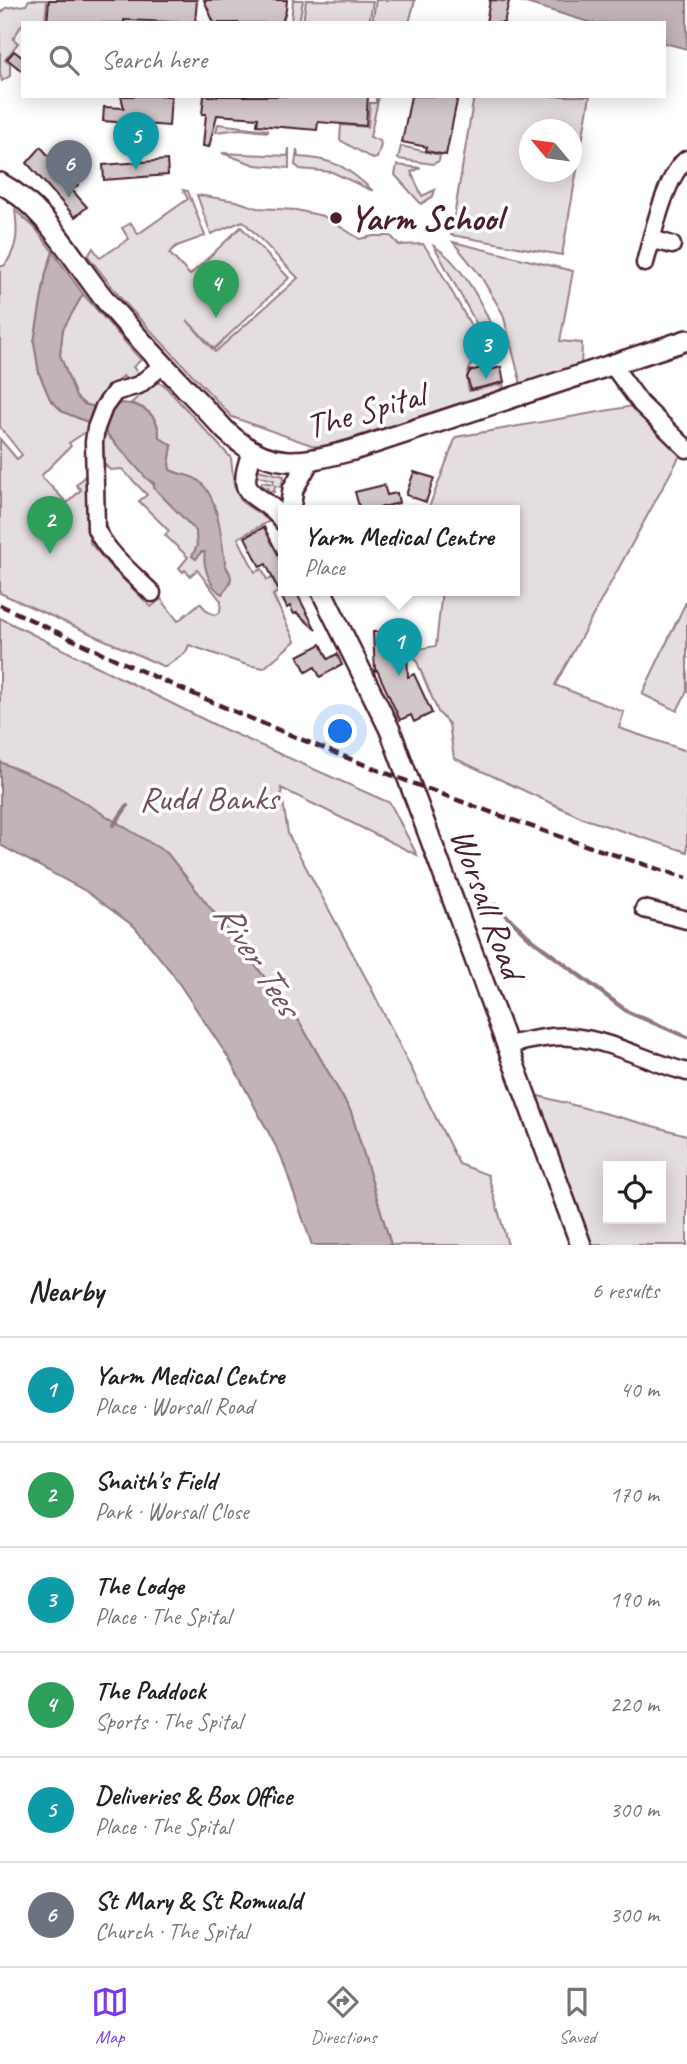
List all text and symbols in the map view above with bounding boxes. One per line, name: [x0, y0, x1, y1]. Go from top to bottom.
search box: [21, 21, 666, 98]
icon: search: [45, 41, 83, 79]
text: Search here: [101, 43, 207, 76]
pin: 5: [113, 112, 159, 170]
north arrow: [519, 119, 582, 182]
pin: 6: [46, 140, 92, 198]
place label: Yarm School: [350, 196, 509, 241]
marker: Yarm School: [328, 210, 344, 226]
pin: 4: [193, 260, 239, 318]
pin: 3: [463, 321, 509, 379]
street label: The Spital: [301, 370, 436, 449]
pin: 2: [27, 496, 73, 554]
popup: [278, 505, 520, 596]
text: Yarm Medical Centre: [304, 520, 494, 553]
text: Place: [304, 553, 345, 582]
pin: 1: [376, 618, 422, 676]
your location: [323, 714, 357, 748]
park label: Rudd Banks: [139, 776, 282, 821]
street label: Worsall Road: [440, 822, 537, 989]
water label: River Tees: [204, 893, 315, 1029]
map controls: [603, 1161, 666, 1224]
button: locate: [603, 1161, 666, 1224]
text: Nearby: [28, 1272, 104, 1310]
text: 6 results: [592, 1276, 659, 1305]
text: Yarm Medical Centre: [95, 1359, 284, 1392]
text: 1: [46, 1375, 56, 1404]
text: 40 m: [620, 1375, 659, 1404]
text: Place · Worsall Road: [95, 1392, 254, 1421]
text: Snaith's Field: [95, 1464, 216, 1497]
text: 2: [46, 1480, 56, 1509]
text: 170 m: [610, 1480, 659, 1509]
text: Park · Worsall Close: [95, 1497, 248, 1526]
text: The Lodge: [95, 1569, 184, 1602]
text: 3: [46, 1585, 56, 1614]
text: 190 m: [610, 1585, 659, 1614]
text: Place · The Spital: [95, 1602, 231, 1631]
text: The Paddock: [95, 1674, 206, 1707]
text: 4: [46, 1690, 56, 1719]
text: 220 m: [610, 1690, 659, 1719]
text: Sports · The Spital: [95, 1707, 242, 1736]
text: Deliveries & Box Office: [95, 1779, 292, 1812]
text: 5: [46, 1795, 56, 1824]
text: 300 m: [610, 1795, 659, 1824]
text: Place · The Spital: [95, 1812, 231, 1841]
text: St Mary & St Romuald: [95, 1884, 301, 1917]
text: 6: [46, 1900, 56, 1929]
text: 300 m: [610, 1900, 659, 1929]
text: Church · The Spital: [95, 1917, 248, 1946]
tab: Map: [91, 1983, 129, 2049]
tab: Directions: [310, 1983, 377, 2049]
tab: Saved: [558, 1983, 596, 2049]

